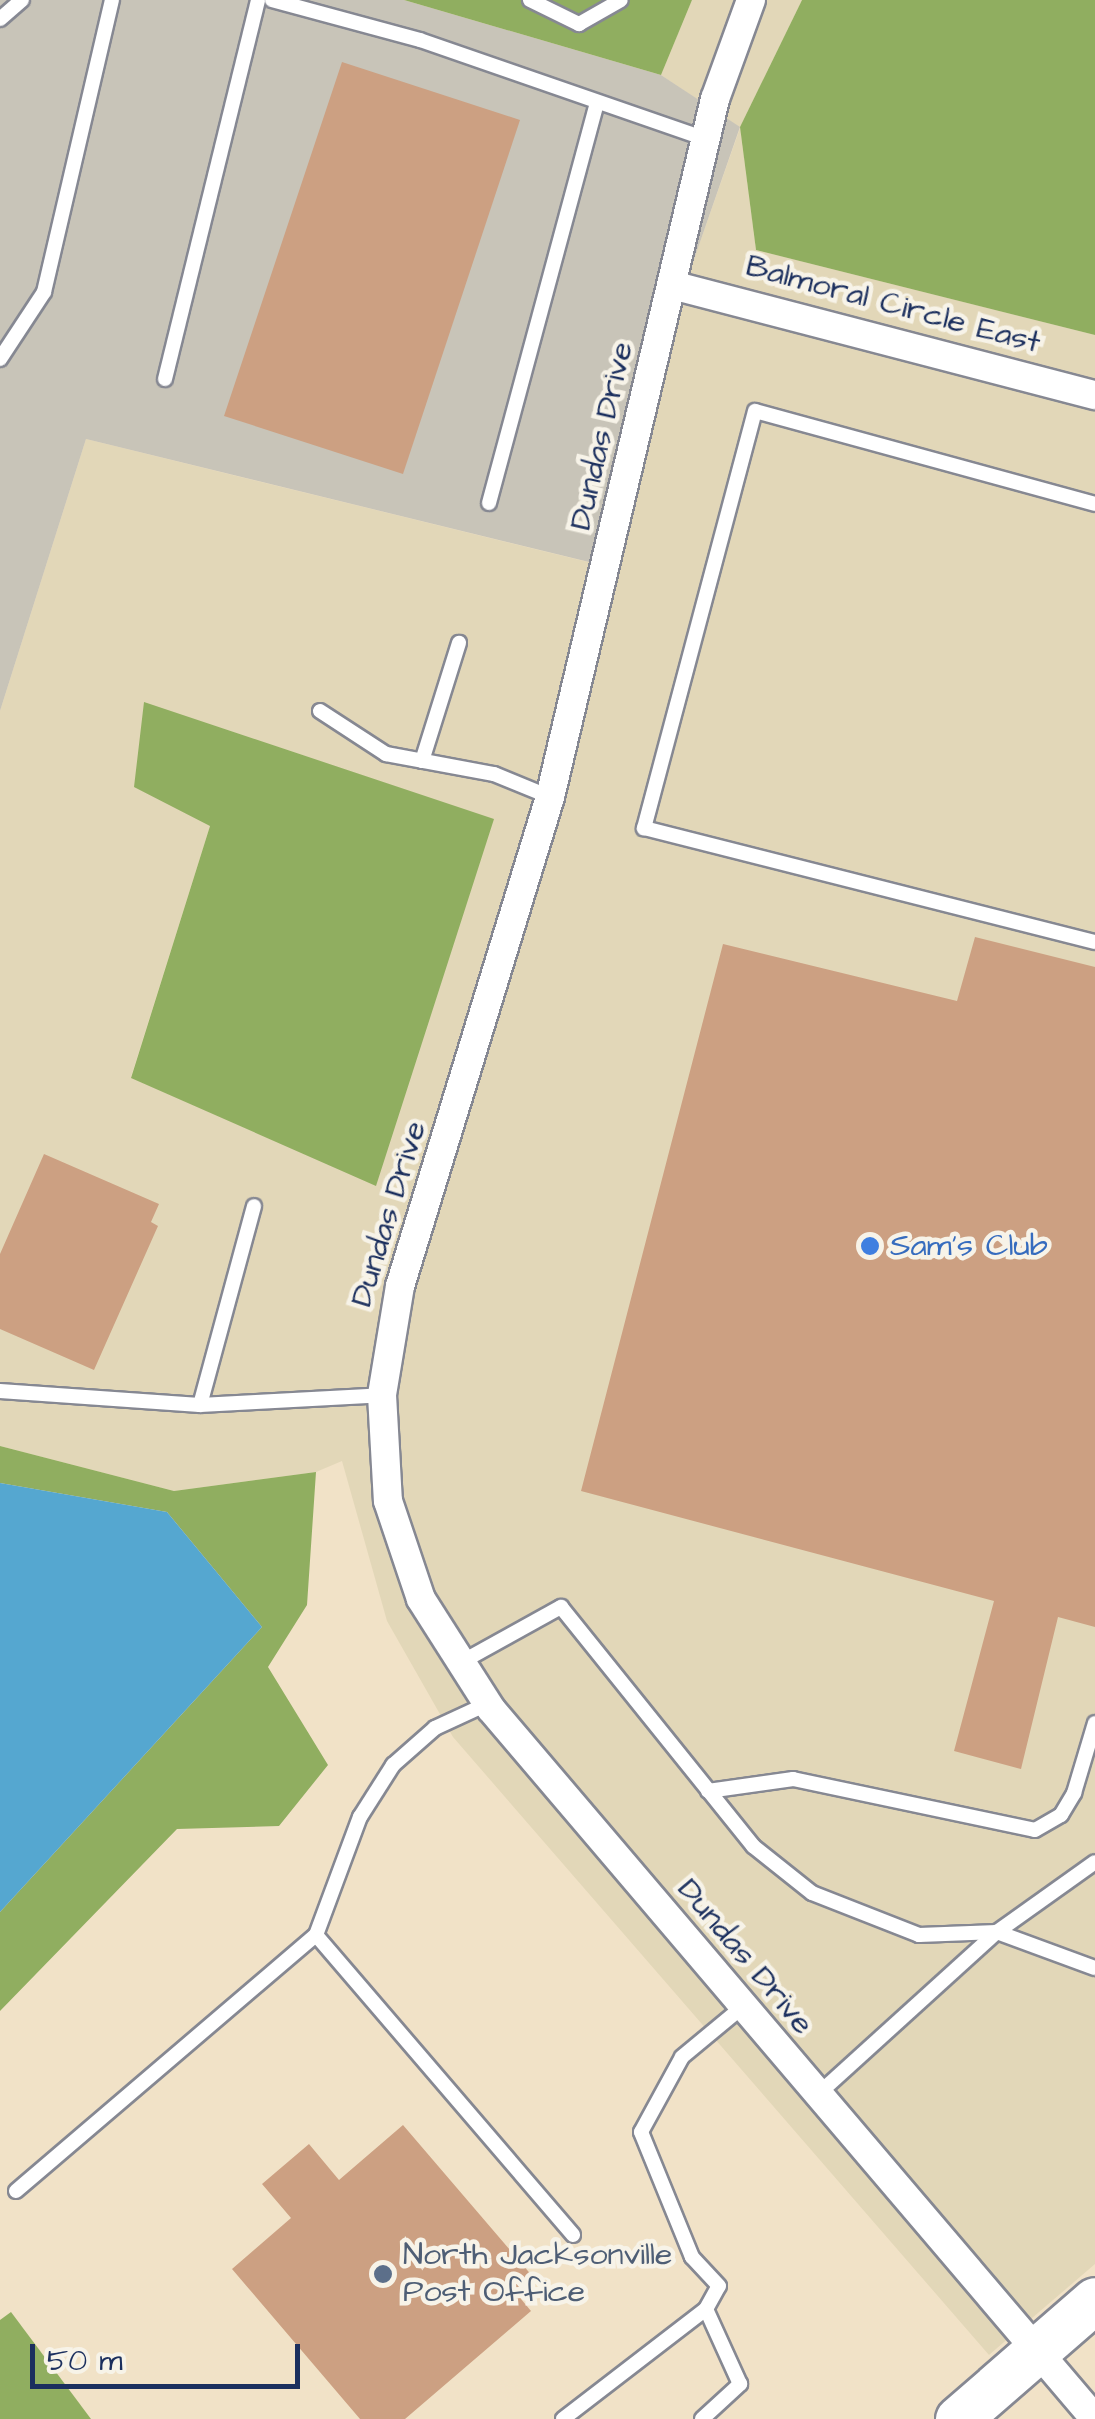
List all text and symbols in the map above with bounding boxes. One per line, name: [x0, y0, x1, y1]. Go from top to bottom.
street label: Balmoral Circle East: [741, 247, 1045, 363]
street label: Dundas Drive: [562, 338, 642, 534]
street label: Dundas Drive: [343, 1117, 435, 1311]
place label: Sam's Club: [890, 1227, 1048, 1265]
marker: Sam's Club: [859, 1235, 881, 1257]
street label: Dundas Drive: [669, 1871, 821, 2043]
place label: North Jacksonville Post Office: [403, 2237, 672, 2312]
marker: North Jacksonville Post Office: [372, 2263, 394, 2285]
scale bar: [35, 2324, 305, 2386]
text: 50 m: [47, 2340, 123, 2382]

